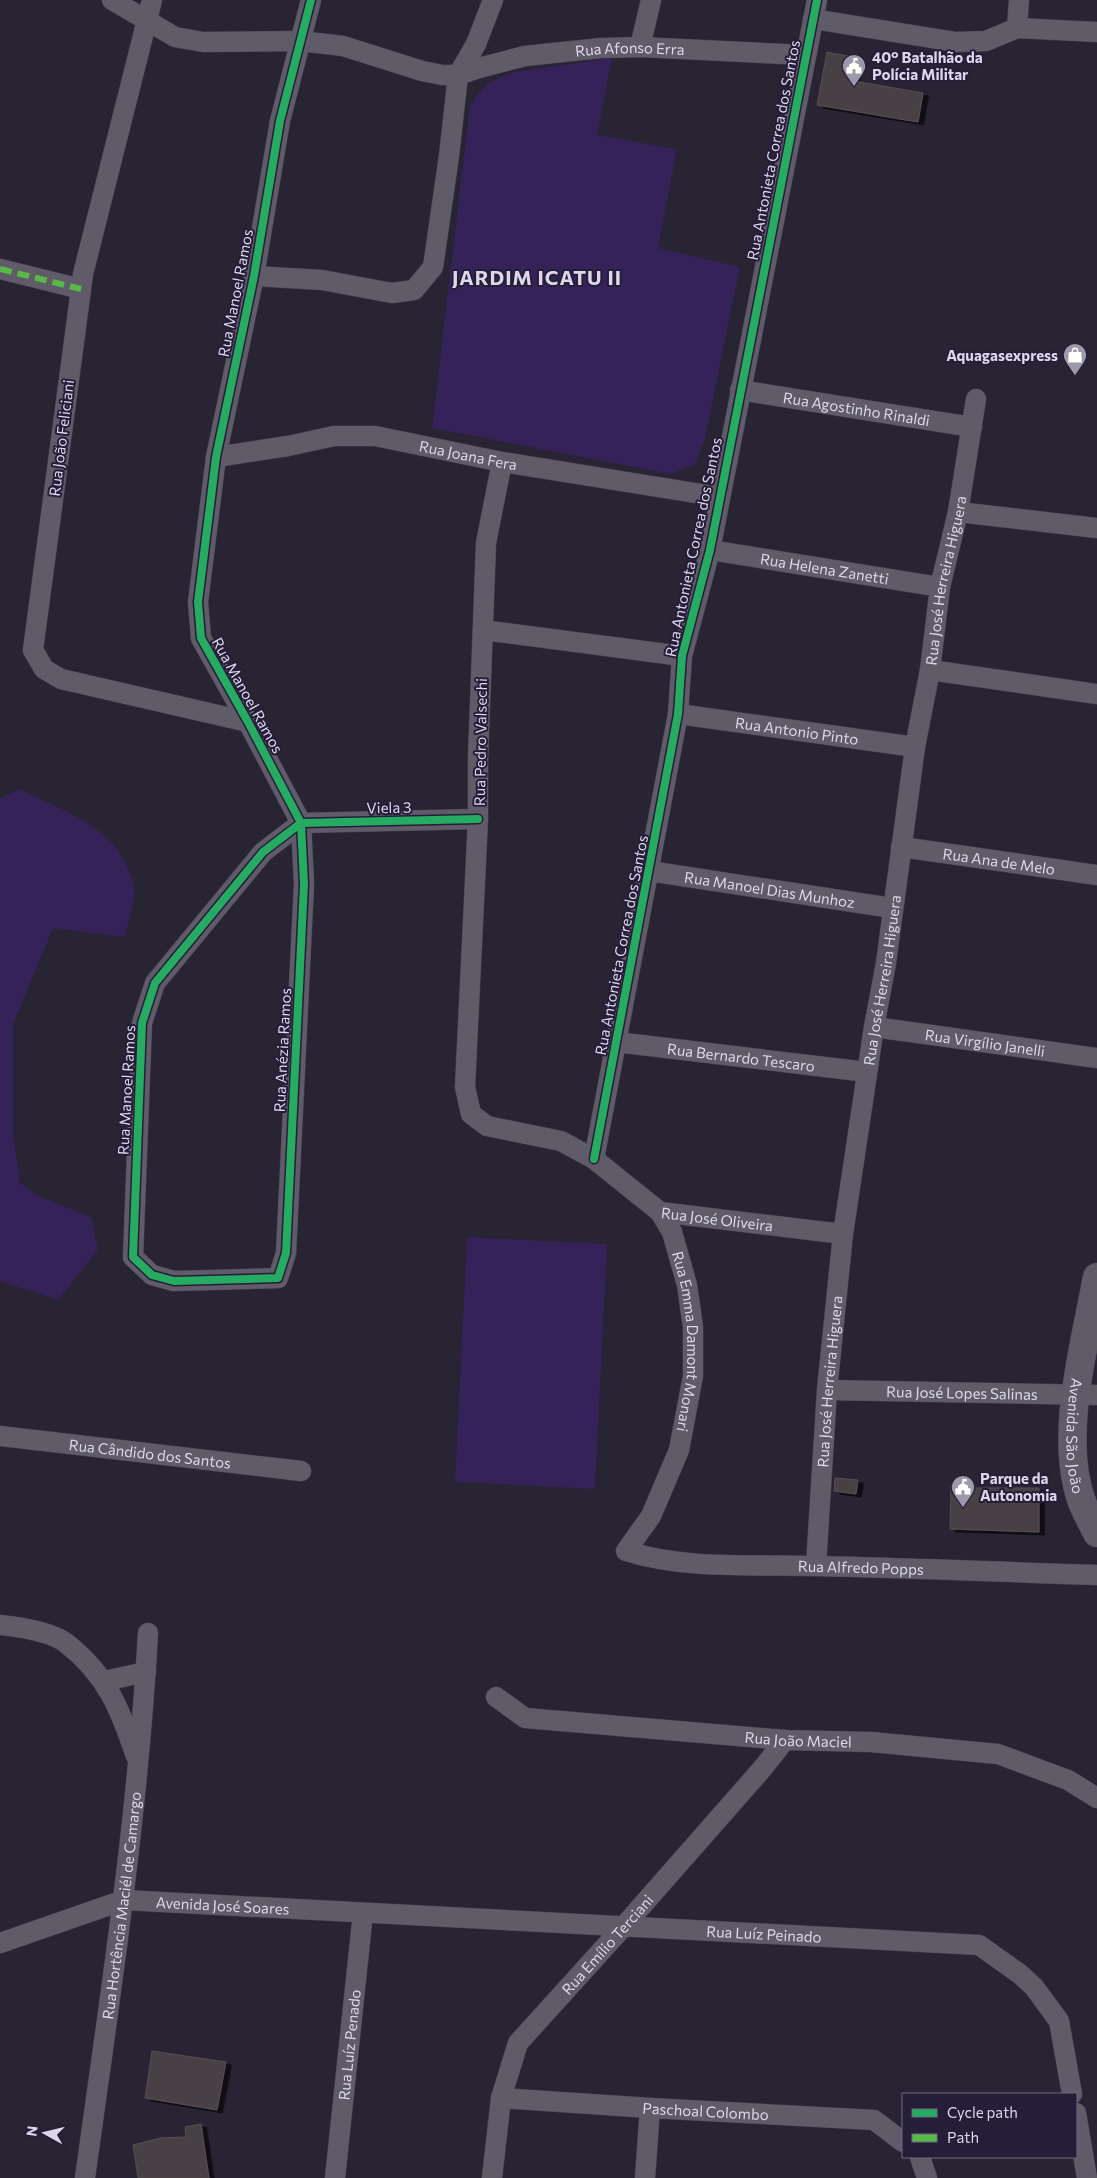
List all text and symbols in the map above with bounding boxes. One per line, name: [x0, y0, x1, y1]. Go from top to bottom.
street label: Rua Afonso Erra: [574, 38, 685, 60]
street label: Rua Antonieta Correa dos Santos: [743, 38, 803, 262]
place label: 40° Batalhão da Polícia Militar: [872, 48, 983, 83]
public building icon: 40° Batalhão da Polícia Militar: [841, 53, 867, 87]
street label: Rua Manoel Ramos: [214, 227, 256, 358]
district label: JARDIM ICATU II: [452, 265, 622, 289]
shop icon: Aquagasexpress: [1062, 342, 1088, 376]
place label: Aquagasexpress: [946, 346, 1058, 364]
street label: Rua João Feliciani: [45, 379, 77, 497]
street label: Rua Agostinho Rinaldi: [782, 388, 931, 429]
street label: Rua Joana Fera: [418, 436, 518, 473]
street label: Rua Antonieta Correa dos Santos: [661, 436, 725, 658]
street label: Rua José Herreira Higuera: [922, 494, 969, 666]
street label: Rua Helena Zanetti: [759, 549, 890, 588]
street label: Rua Manoel Ramos: [209, 634, 287, 756]
street label: Rua Pedro Valsechi: [470, 678, 490, 806]
street label: Rua Antonio Pinto: [734, 713, 860, 748]
street label: Viela 3: [366, 798, 412, 816]
street label: Rua Antonieta Correa dos Santos: [591, 833, 651, 1057]
street label: Rua Ana de Melo: [942, 844, 1056, 878]
street label: Rua Manoel Dias Munhoz: [683, 868, 856, 911]
street label: Rua José Herreira Higuera: [859, 894, 904, 1067]
street label: Rua Anézia Ramos: [270, 987, 294, 1113]
street label: Rua Manoel Ramos: [114, 1025, 138, 1155]
street label: Rua Virgílio Janelli: [924, 1025, 1046, 1060]
street label: Rua Bernardo Tescaro: [666, 1039, 816, 1075]
street label: Rua José Oliveira: [660, 1203, 774, 1235]
street label: Rua Emma Damont Monari: [669, 1249, 702, 1433]
street label: Rua José Herreira Higuera: [813, 1295, 846, 1468]
street label: Avenida São João: [1063, 1377, 1088, 1495]
street label: Rua José Lopes Salinas: [886, 1382, 1038, 1403]
street label: Rua Cândido dos Santos: [68, 1435, 232, 1472]
place label: Parque da Autonomia: [980, 1469, 1057, 1504]
public building icon: Parque da Autonomia: [950, 1474, 976, 1508]
street label: Rua Alfredo Popps: [798, 1557, 924, 1578]
street label: Rua João Maciel: [744, 1728, 852, 1751]
street label: Rua Hortência Maciél de Camargo: [98, 1791, 144, 2020]
street label: Rua Emílio Terciani: [558, 1891, 657, 1998]
street label: Avenida José Soares: [155, 1893, 290, 1918]
street label: Rua Luíz Peinado: [706, 1922, 822, 1946]
street label: Rua Luíz Penado: [334, 1988, 364, 2101]
legend: [902, 2093, 1077, 2158]
street label: Paschoal Colombo: [642, 2099, 769, 2123]
text: Cycle path: [947, 2103, 1018, 2121]
north arrow: [20, 2108, 70, 2158]
text: N: [22, 2125, 41, 2138]
text: Path: [947, 2128, 979, 2146]

